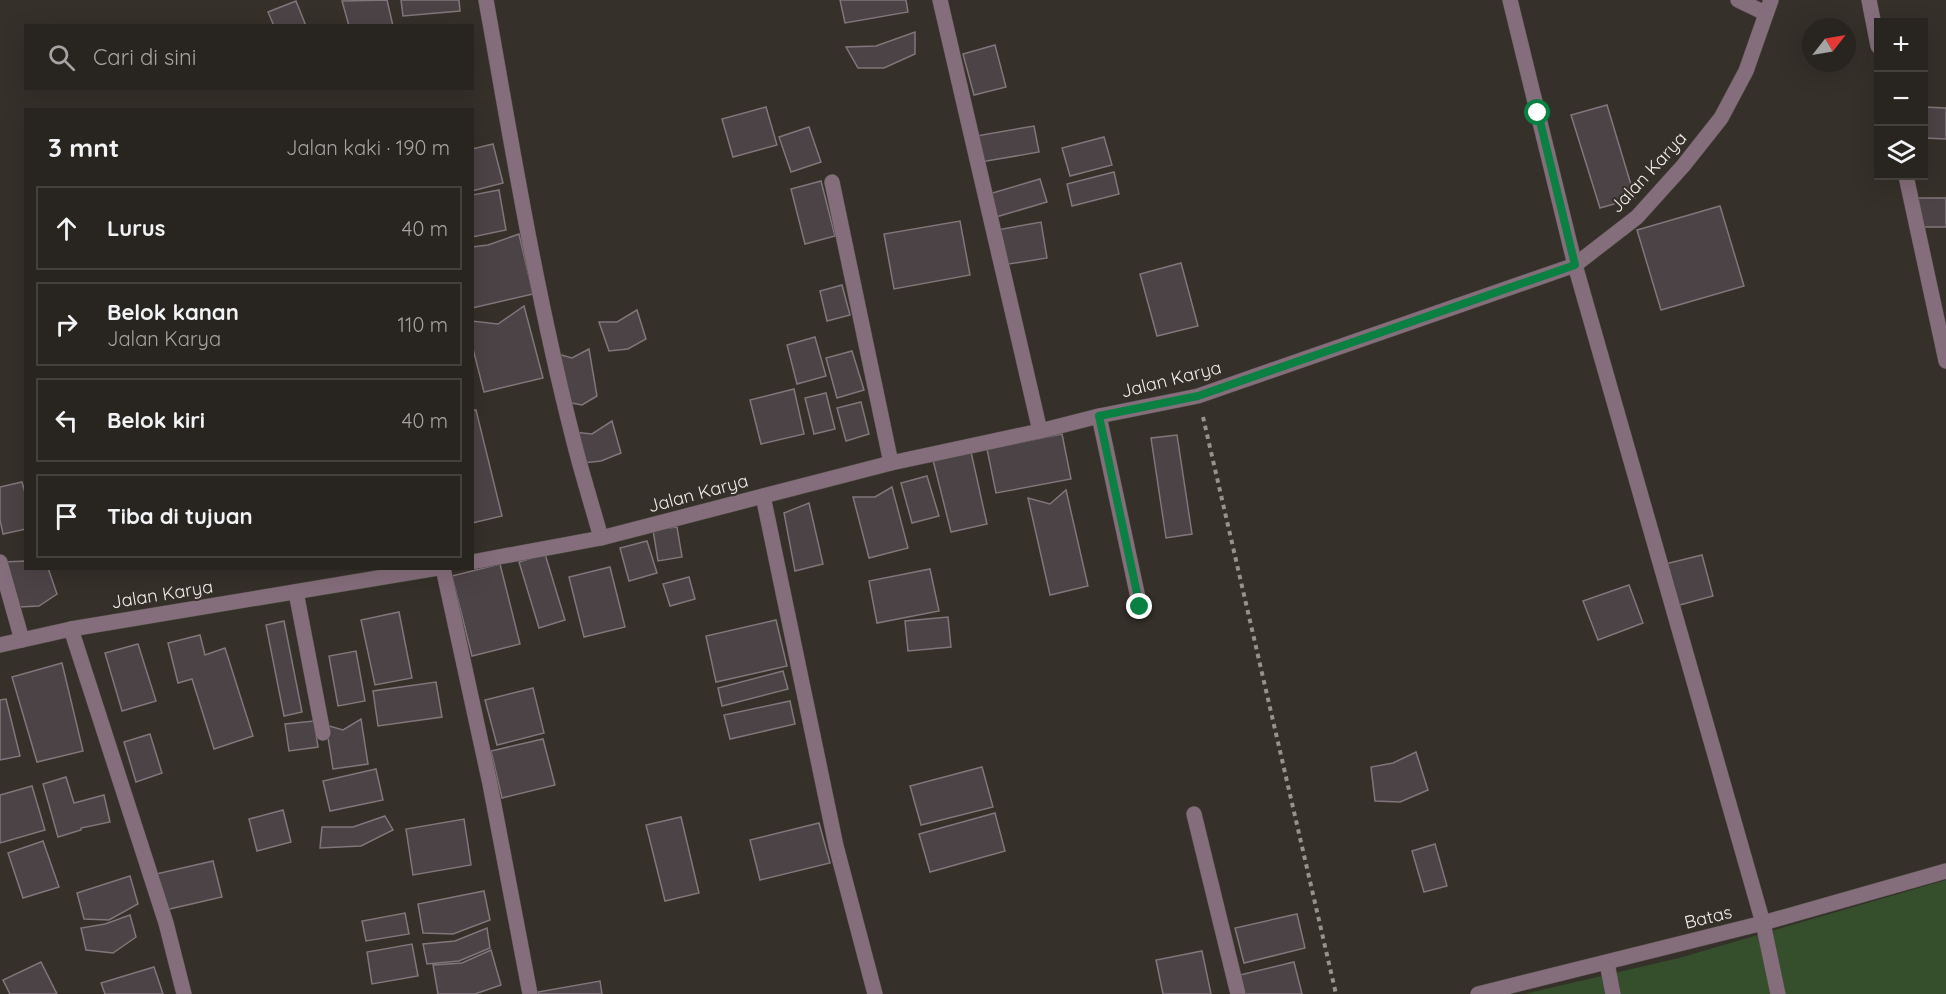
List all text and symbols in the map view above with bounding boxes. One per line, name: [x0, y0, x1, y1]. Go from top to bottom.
north arrow: [1802, 18, 1856, 72]
map controls: [1874, 18, 1928, 180]
button: +: [1874, 18, 1928, 72]
search box: [24, 24, 474, 90]
icon: search: [45, 41, 78, 74]
text: Cari di sini: [93, 43, 196, 71]
button: −: [1874, 72, 1928, 126]
route start: [1524, 99, 1550, 125]
button: layers: [1874, 126, 1928, 180]
street label: Jalan Karya: [1605, 127, 1691, 217]
text: 3 mnt: [48, 131, 119, 164]
text: Jalan kaki · 190 m: [286, 135, 450, 160]
icon: ahead: [50, 212, 83, 245]
text: Lurus: [107, 214, 165, 242]
text: 40 m: [402, 216, 448, 241]
text: Belok kanan: [107, 298, 239, 326]
icon: right: [50, 308, 83, 341]
text: 110 m: [398, 312, 448, 337]
text: Jalan Karya: [107, 326, 221, 351]
street label: Jalan Karya: [1118, 355, 1224, 403]
icon: left: [50, 404, 83, 437]
text: Belok kiri: [107, 406, 205, 434]
text: 40 m: [402, 408, 448, 433]
street label: Jalan Karya: [645, 469, 751, 517]
icon: arrive: [50, 500, 83, 533]
text: Tiba di tujuan: [107, 502, 253, 530]
street label: Jalan Karya: [109, 575, 215, 613]
route end: [1126, 593, 1152, 619]
street label: Batas: [1682, 900, 1734, 934]

